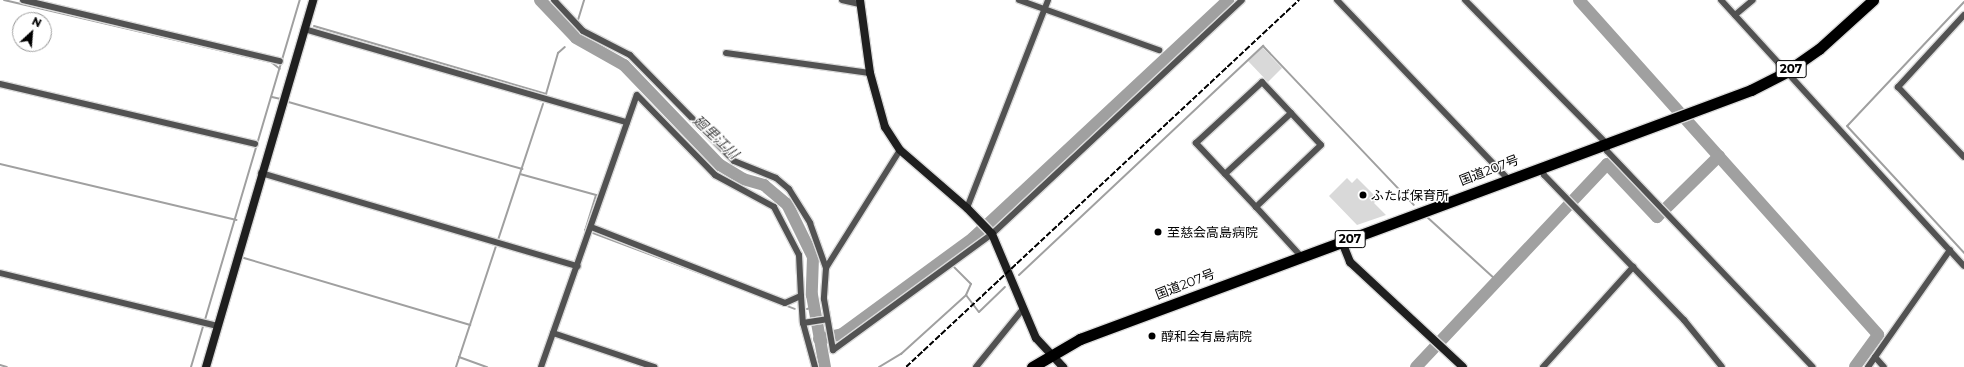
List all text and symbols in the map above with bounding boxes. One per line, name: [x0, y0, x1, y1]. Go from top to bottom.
north arrow: [12, 12, 52, 52]
text: N: [30, 14, 44, 30]
road number: 207: [1775, 59, 1807, 79]
water label: 廻里江川: [690, 112, 742, 162]
street label: 国道207号: [1457, 152, 1521, 188]
place label: ふたば保育所: [1371, 187, 1449, 203]
marker: ふたば保育所: [1358, 190, 1368, 200]
place label: 至慈会高島病院: [1167, 224, 1258, 240]
marker: 至慈会高島病院: [1152, 226, 1164, 238]
road number: 207: [1334, 229, 1366, 249]
street label: 国道207号: [1153, 266, 1217, 302]
place label: 醇和会有島病院: [1161, 328, 1252, 344]
marker: 醇和会有島病院: [1146, 330, 1158, 342]

